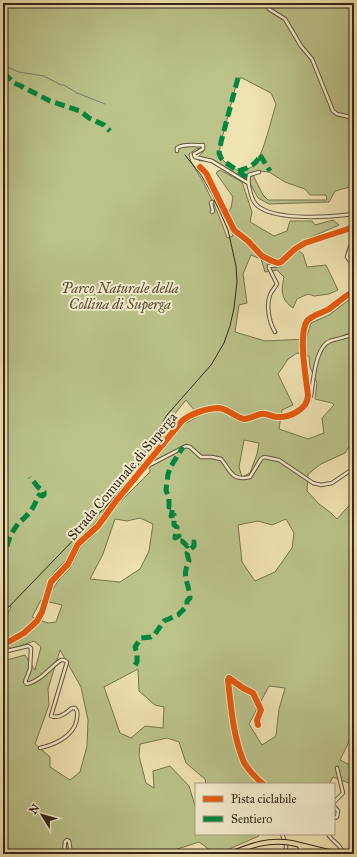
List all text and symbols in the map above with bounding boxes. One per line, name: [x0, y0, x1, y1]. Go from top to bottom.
park label: Parco Naturale della Collina di Superga: [61, 280, 179, 314]
street label: Strada Comunale di Superga: [64, 409, 181, 544]
legend: [195, 783, 335, 835]
text: Pista ciclabile: [231, 792, 296, 806]
north arrow: [22, 795, 62, 835]
text: N: [26, 801, 43, 817]
text: Sentiero: [231, 812, 272, 826]

